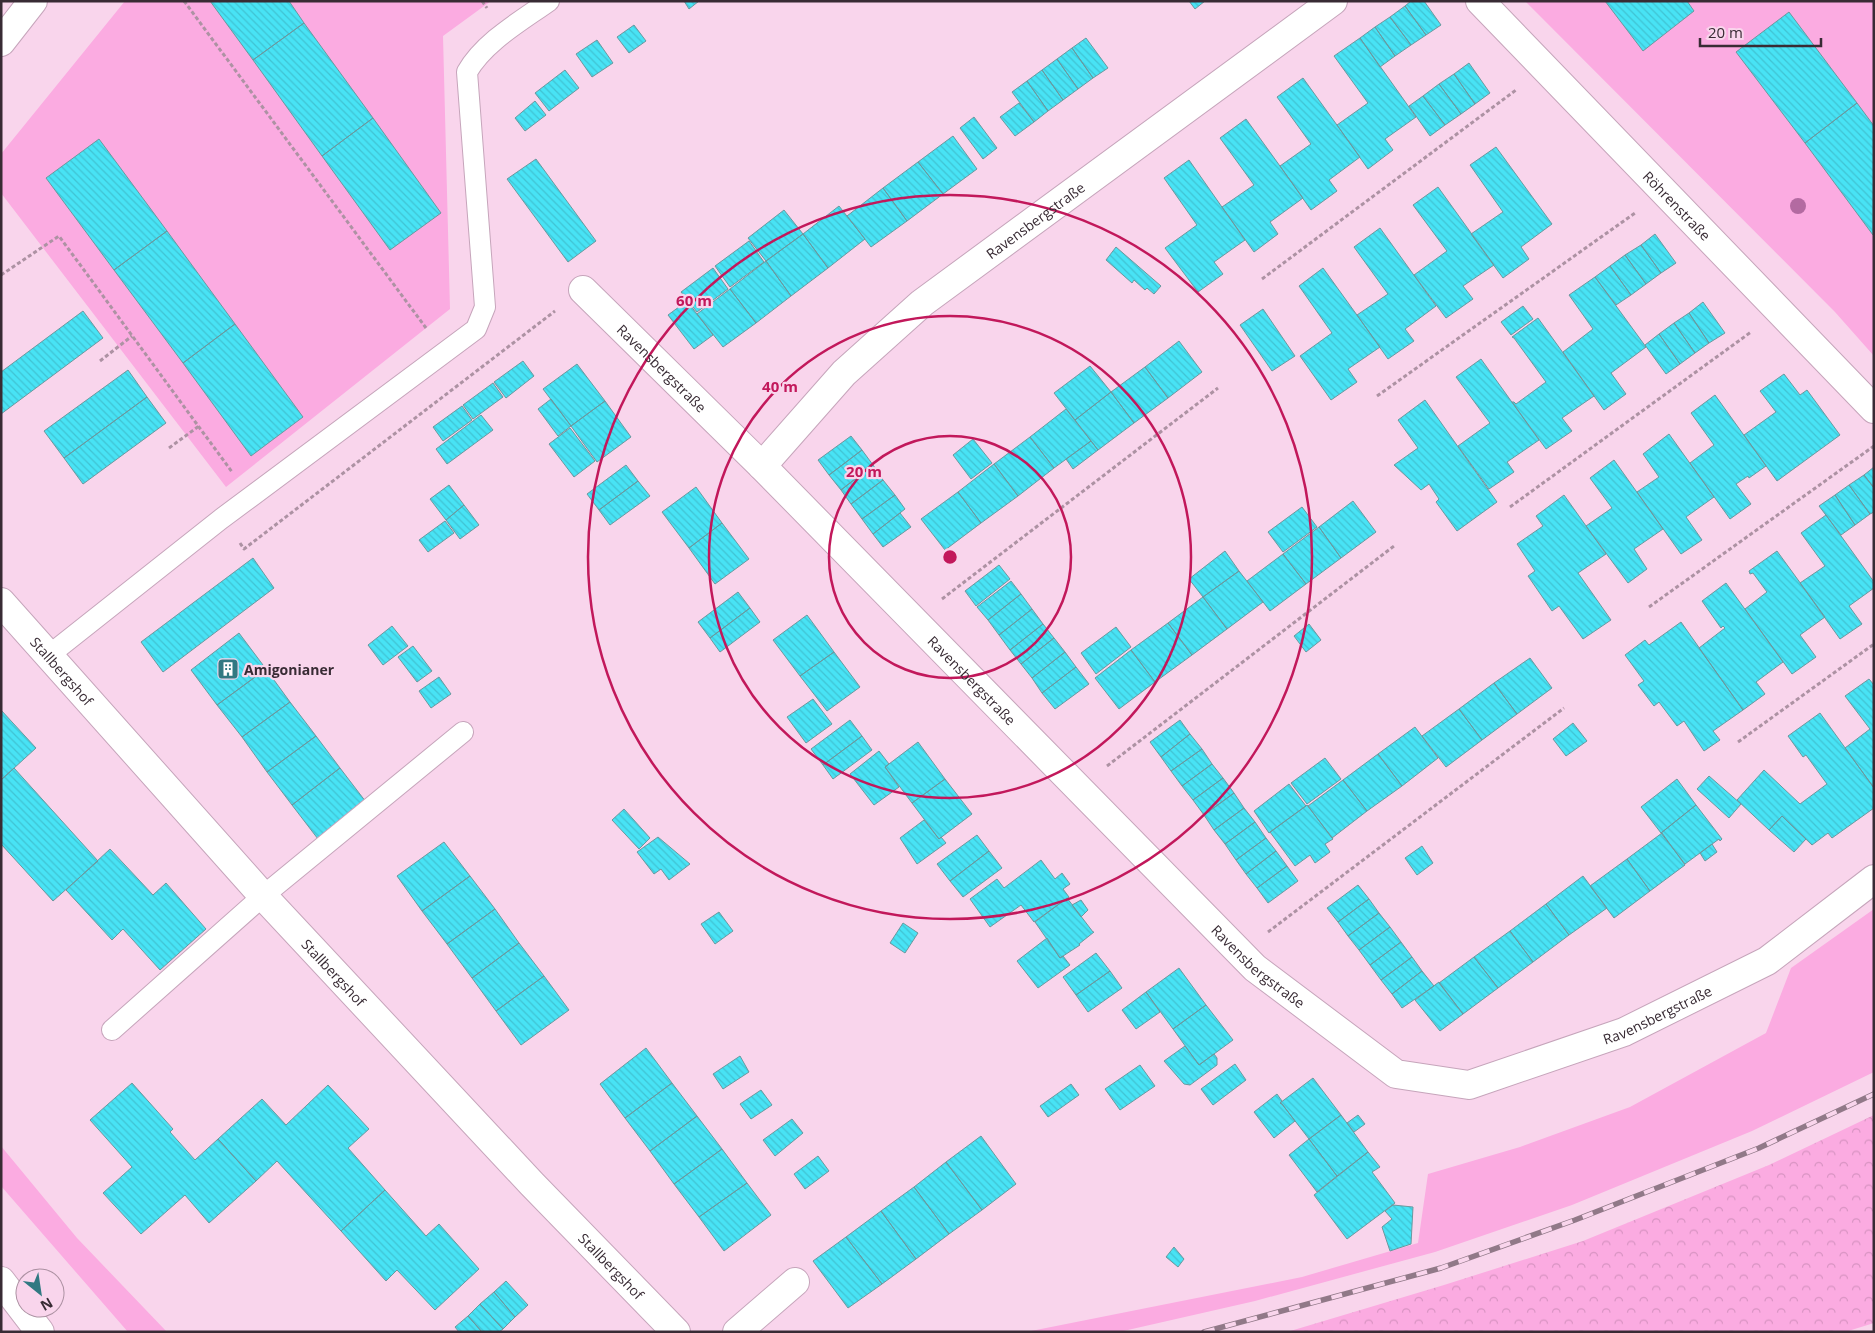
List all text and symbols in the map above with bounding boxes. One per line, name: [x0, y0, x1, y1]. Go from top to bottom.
scale bar: [1700, 15, 1821, 47]
text: 20 m: [1708, 22, 1743, 42]
street label: Röhrenstraße: [1639, 166, 1715, 244]
street label: Ravensbergstraße: [982, 177, 1088, 263]
text: 60 m: [676, 290, 712, 310]
street label: Ravensbergstraße: [613, 320, 711, 416]
text: 40 m: [762, 376, 798, 396]
text: 20 m: [846, 461, 882, 481]
centre of rings: [941, 548, 959, 566]
street label: Ravensbergstraße: [924, 631, 1020, 729]
street label: Stallbergshof: [27, 632, 99, 710]
building icon: Amigonianer: [216, 657, 240, 681]
place label: Amigonianer: [244, 660, 335, 679]
street label: Ravensbergstraße: [1208, 920, 1309, 1012]
street label: Stallbergshof: [298, 934, 371, 1011]
street label: Ravensbergstraße: [1600, 981, 1715, 1048]
street label: Stallbergshof: [575, 1228, 649, 1304]
north arrow: [15, 1268, 65, 1318]
text: N: [37, 1294, 56, 1316]

